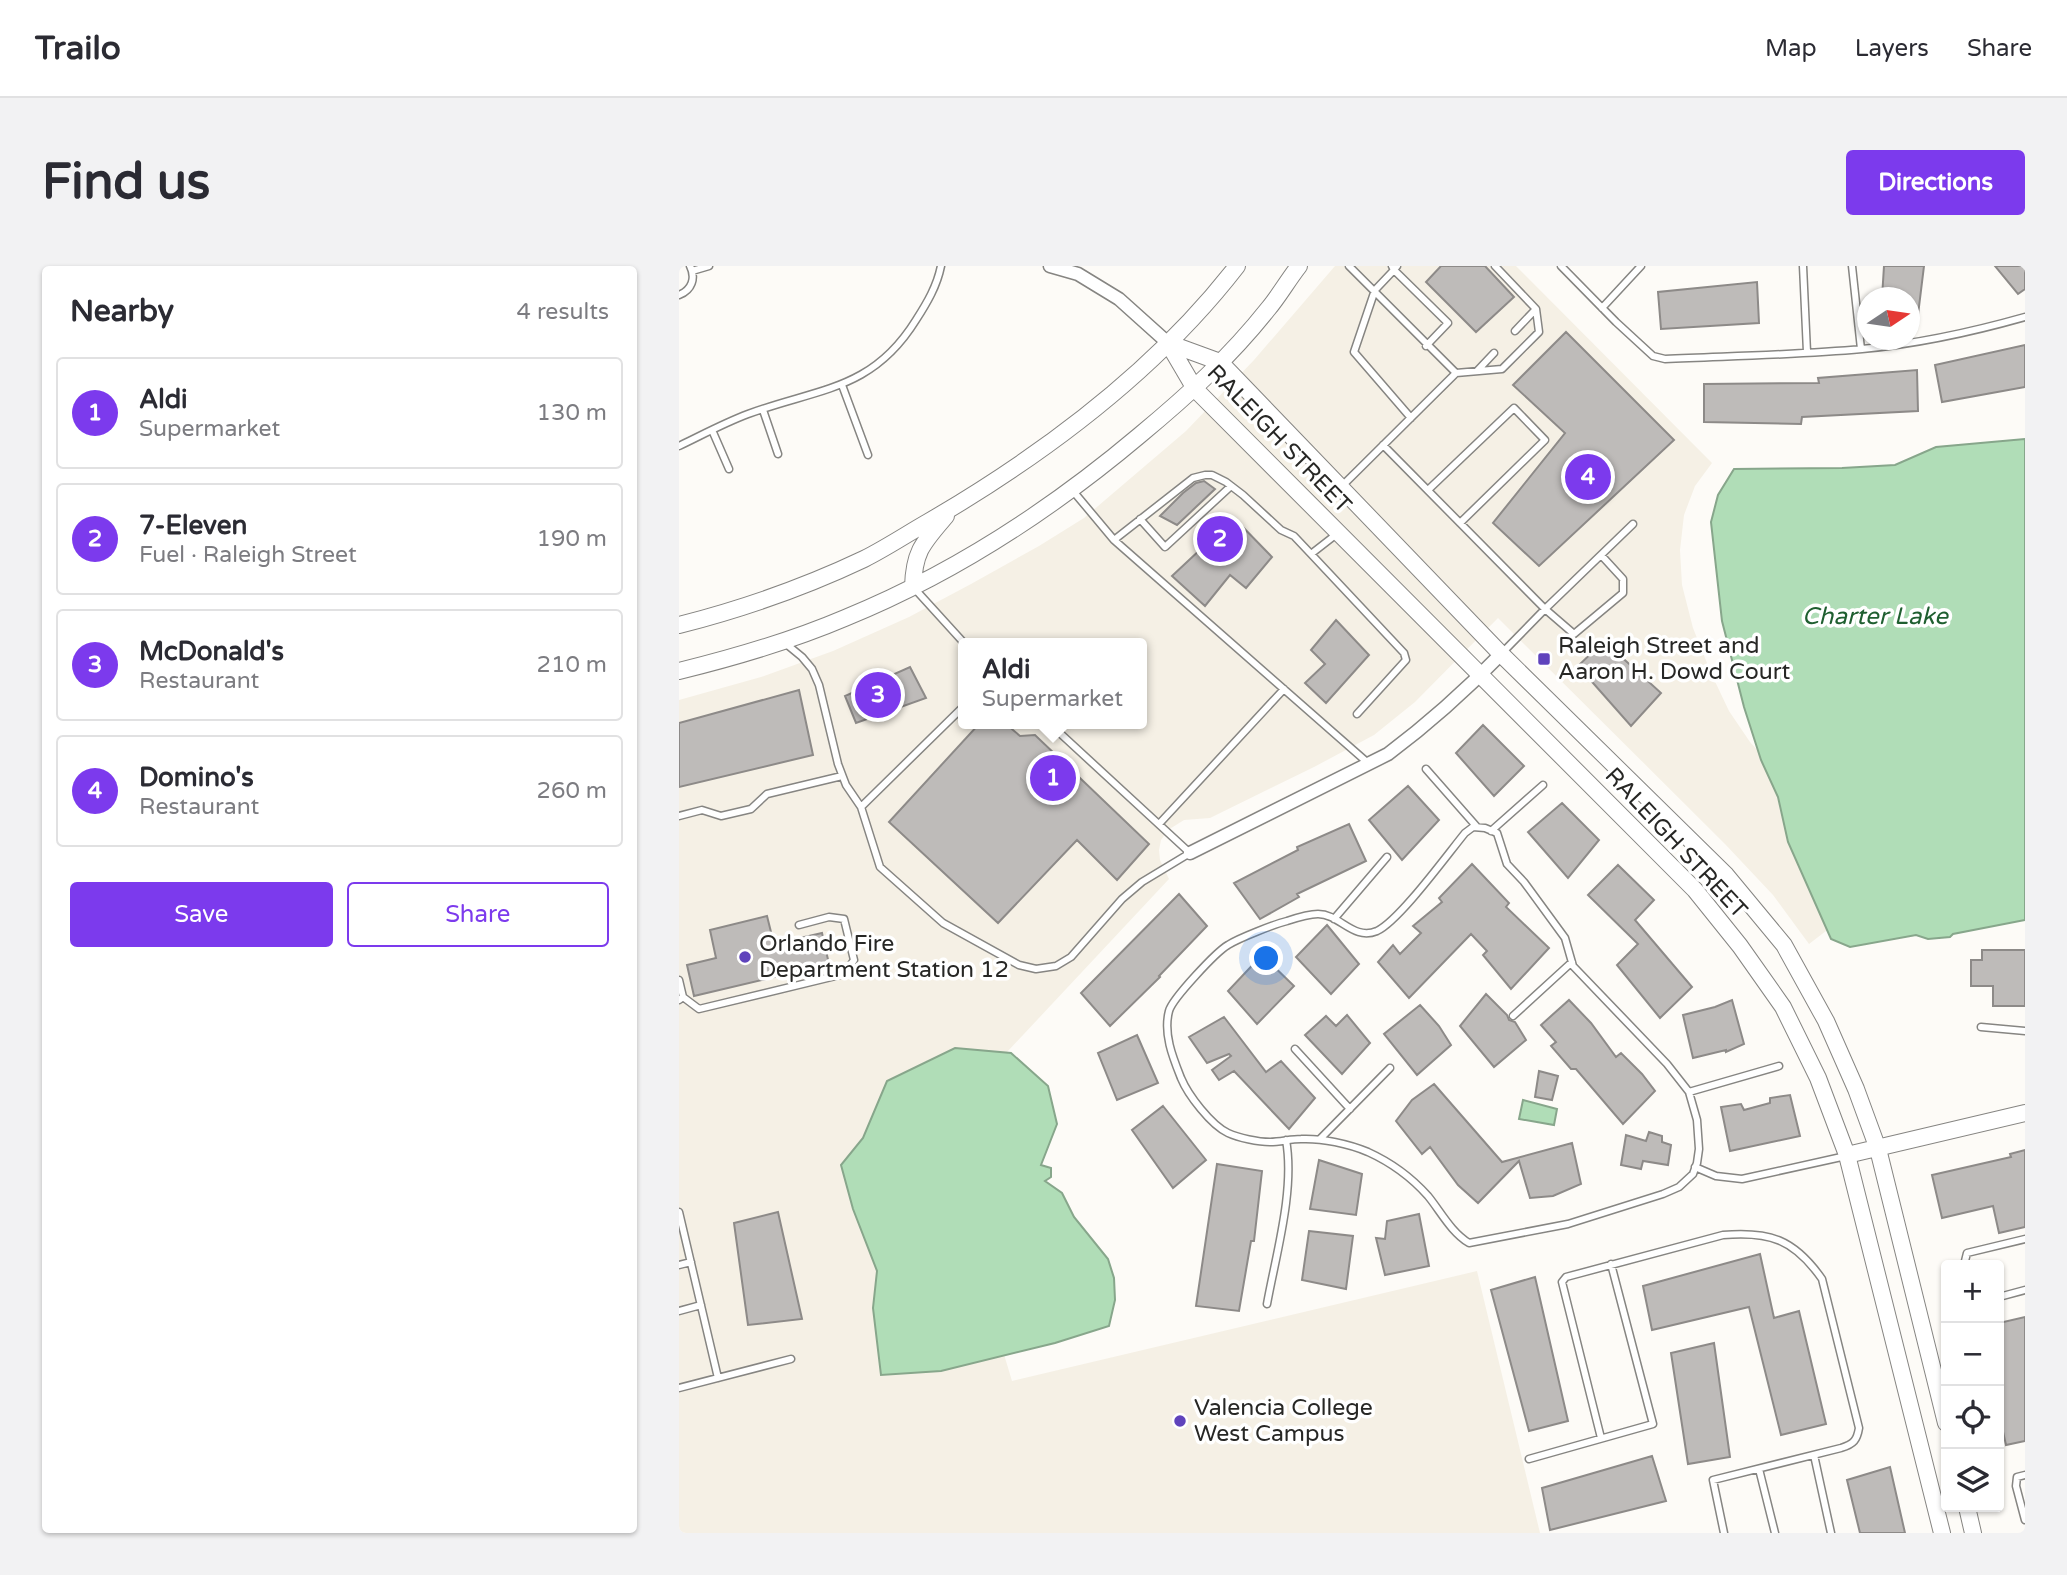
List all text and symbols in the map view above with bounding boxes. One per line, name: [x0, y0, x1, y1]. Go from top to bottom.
text: Trailo: [35, 29, 121, 68]
text: Map: [1765, 34, 1817, 63]
text: Layers: [1855, 34, 1929, 63]
text: Share: [1967, 34, 2032, 63]
button: Directions: [1846, 150, 2025, 215]
text: Find us: [42, 153, 210, 212]
north arrow: [1857, 287, 1920, 350]
text: Nearby: [70, 293, 174, 330]
text: 4 results: [516, 298, 609, 326]
street label: RALEIGH STREET: [1201, 359, 1357, 519]
text: Aldi: [139, 384, 188, 415]
text: 1: [88, 399, 102, 427]
text: 130 m: [537, 399, 607, 427]
text: Supermarket: [139, 415, 280, 443]
pin: 4: [1565, 451, 1611, 503]
text: 7-Eleven: [139, 510, 247, 541]
pin: 2: [1197, 513, 1243, 565]
text: 2: [88, 525, 102, 553]
text: 190 m: [537, 525, 607, 553]
text: Fuel · Raleigh Street: [139, 541, 357, 569]
water label: Charter Lake: [1802, 602, 1949, 631]
place label: Raleigh Street and Aaron H. Dowd Court: [1558, 632, 1790, 686]
text: McDonald's: [139, 636, 284, 667]
popup: [958, 638, 1147, 729]
text: 3: [88, 651, 102, 679]
text: 210 m: [537, 651, 607, 679]
marker: Raleigh Street and Aaron H. Dowd Court: [1536, 651, 1552, 667]
text: Aldi: [982, 654, 1030, 685]
text: Restaurant: [139, 667, 259, 695]
pin: 3: [855, 669, 901, 721]
text: Supermarket: [982, 685, 1123, 713]
pin: 1: [1030, 752, 1076, 804]
text: Domino's: [139, 762, 254, 793]
street label: RALEIGH STREET: [1599, 762, 1753, 924]
text: 4: [88, 777, 102, 805]
text: 260 m: [537, 777, 607, 805]
text: Restaurant: [139, 793, 259, 821]
button: Save: [70, 882, 333, 947]
button: Share: [347, 882, 609, 947]
place label: Orlando Fire Department Station 12: [759, 930, 1009, 984]
your location: [1249, 941, 1283, 975]
marker: Orlando Fire Department Station 12: [737, 949, 753, 965]
map controls: [1941, 1260, 2004, 1512]
button: +: [1941, 1260, 2004, 1323]
button: −: [1941, 1323, 2004, 1386]
button: locate: [1941, 1386, 2004, 1449]
place label: Valencia College West Campus: [1194, 1394, 1373, 1448]
marker: Valencia College West Campus: [1172, 1413, 1188, 1429]
button: layers: [1941, 1449, 2004, 1512]

